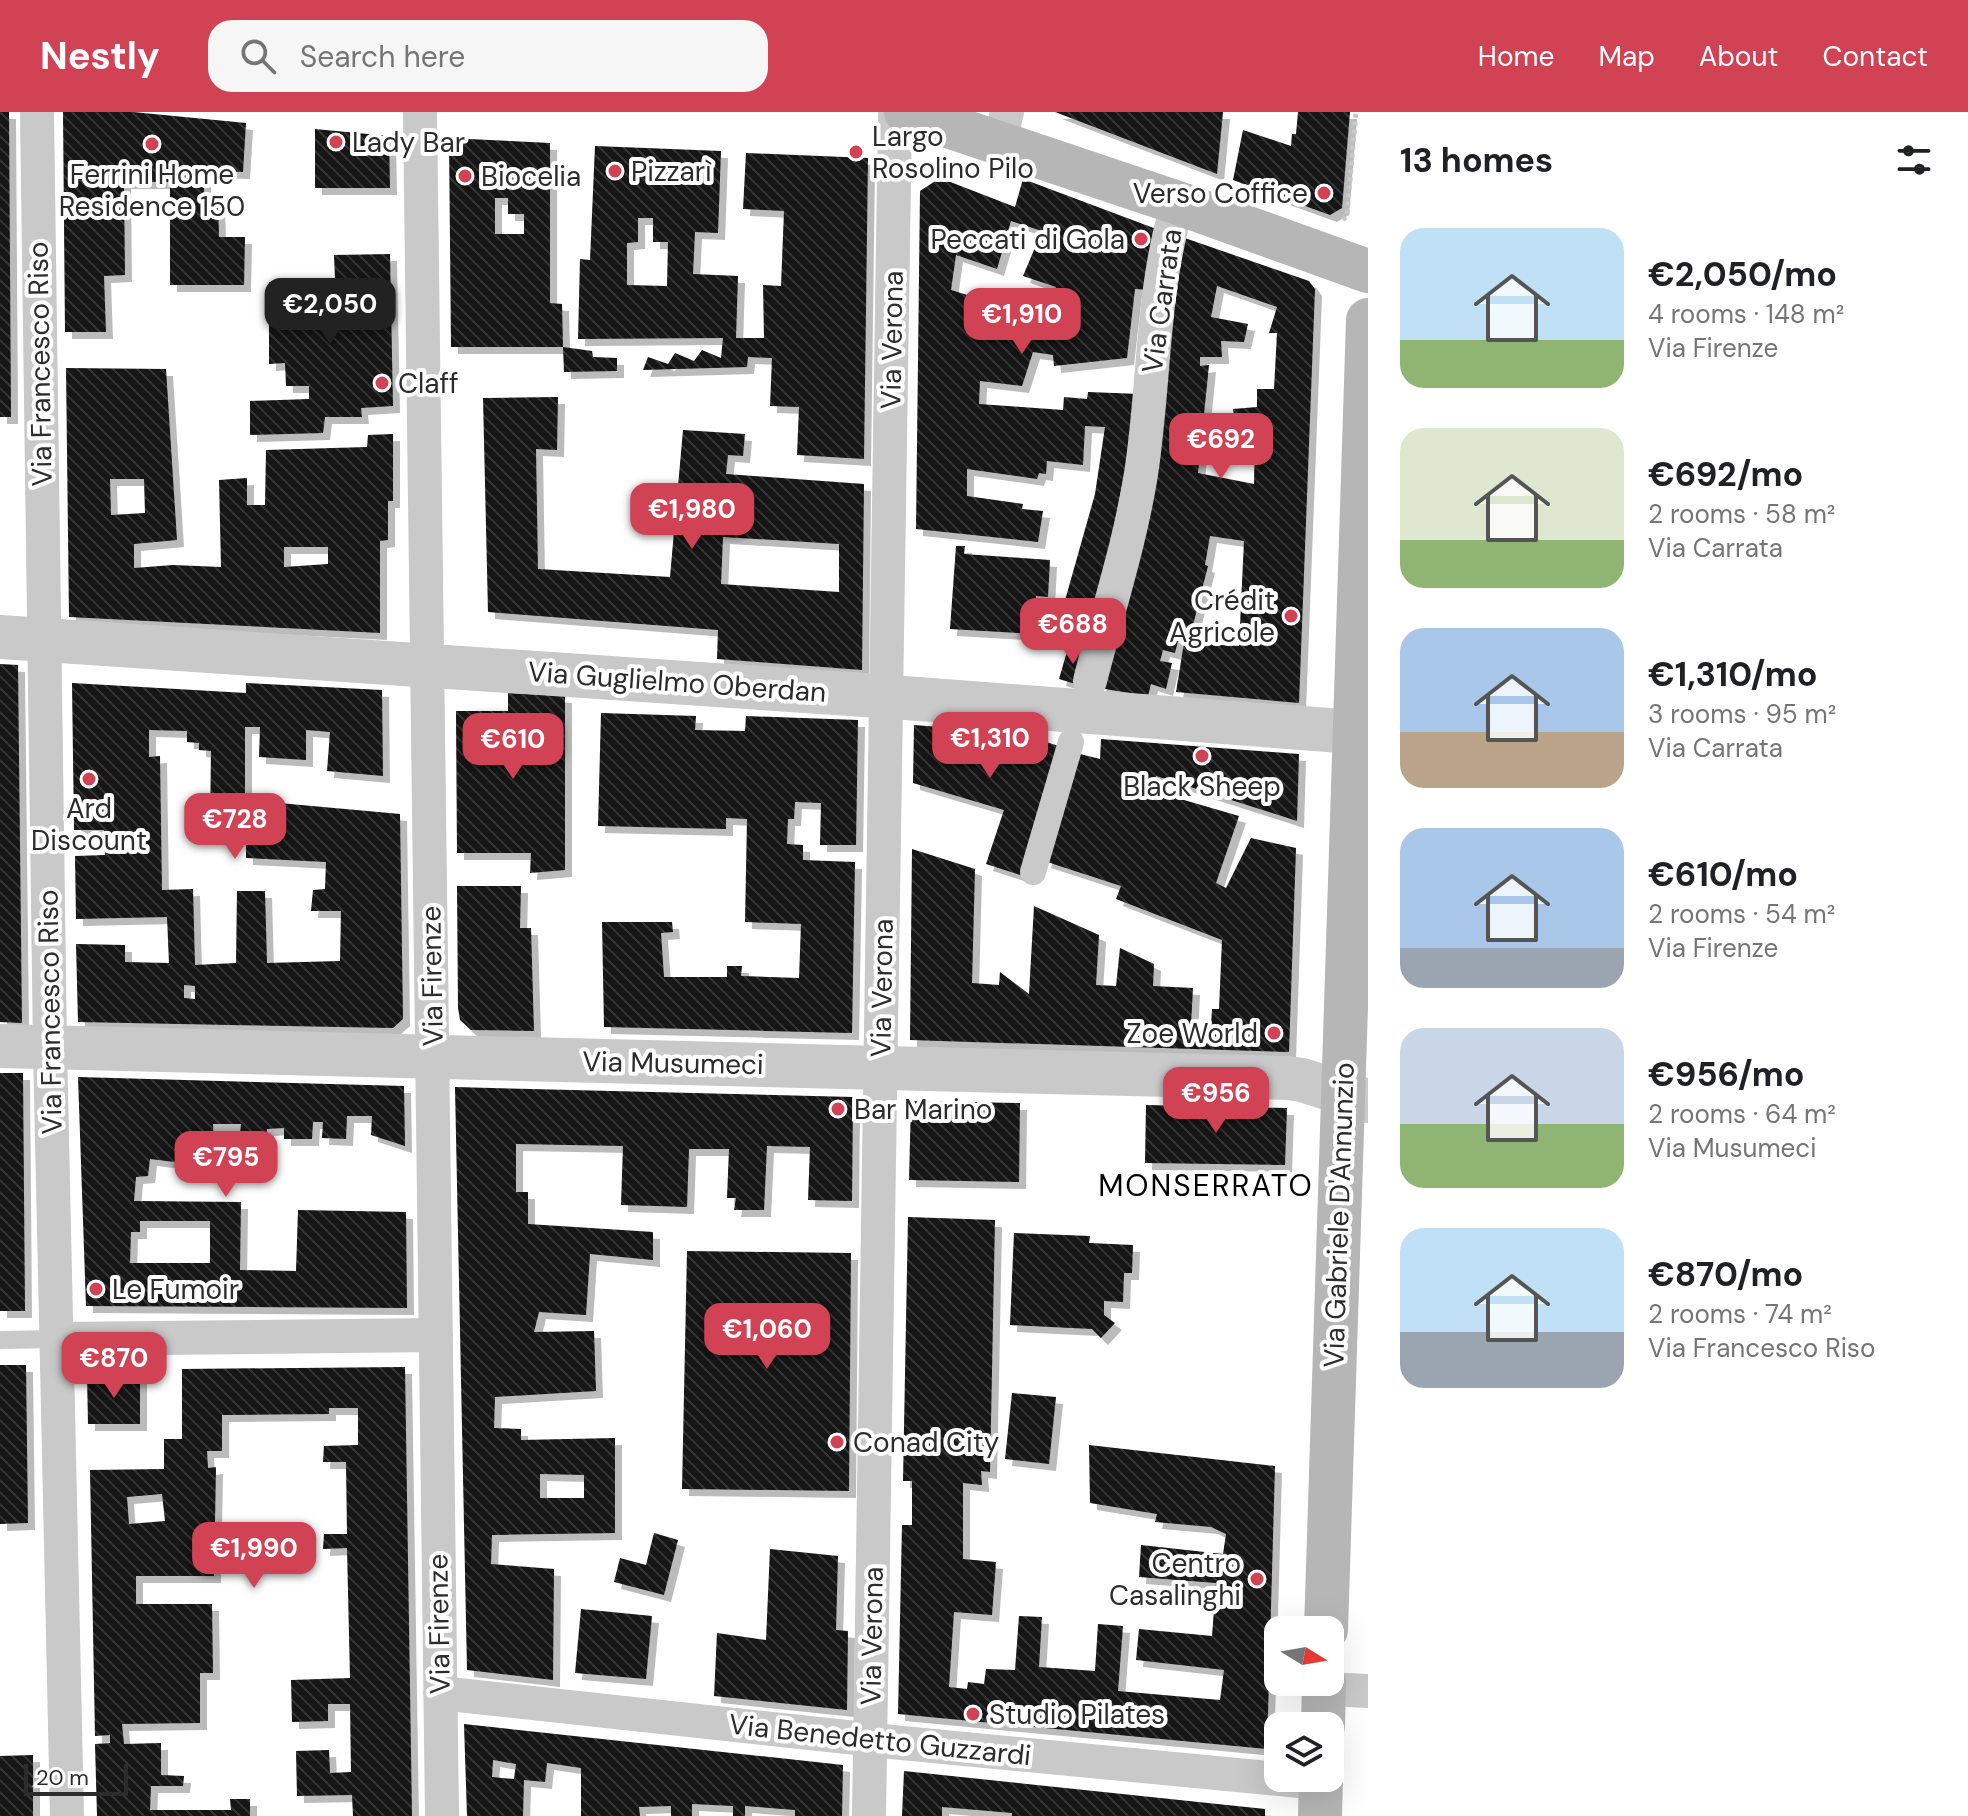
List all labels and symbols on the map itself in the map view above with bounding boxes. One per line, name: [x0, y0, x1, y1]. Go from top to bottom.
place label: Largo Rosolino Pilo: [872, 118, 1034, 187]
place label: Lady Bar: [352, 124, 465, 161]
marker: Lady Bar: [327, 133, 345, 151]
marker: Ferrini Home Residence 150: [143, 135, 161, 153]
marker: Largo Rosolino Pilo: [847, 143, 865, 161]
place label: Pizzarì: [631, 153, 712, 190]
place label: Ferrini Home Residence 150: [59, 156, 245, 225]
place label: Biocelia: [481, 158, 581, 195]
marker: Pizzarì: [606, 162, 624, 180]
marker: Biocelia: [456, 167, 474, 185]
place label: Verso Coffice: [1133, 175, 1308, 212]
marker: Verso Coffice: [1315, 184, 1333, 202]
place label: Peccati di Gola: [931, 221, 1125, 258]
street label: Via Carrata: [1134, 227, 1190, 375]
marker: Peccati di Gola: [1132, 230, 1150, 248]
street label: Via Francesco Riso: [19, 241, 61, 487]
street label: Via Verona: [872, 270, 912, 410]
pin: €2,050: [265, 278, 395, 346]
pin: €1,910: [957, 288, 1087, 356]
place label: Claff: [398, 365, 459, 402]
marker: Claff: [373, 374, 391, 392]
pin: €692: [1174, 413, 1268, 481]
pin: €1,980: [627, 483, 757, 551]
place label: Crédit Agricole: [1169, 582, 1275, 651]
pin: €688: [1026, 598, 1120, 666]
marker: Crédit Agricole: [1282, 607, 1300, 625]
street label: Via Guglielmo Oberdan: [527, 653, 827, 711]
pin: €1,310: [925, 712, 1055, 780]
pin: €610: [466, 713, 560, 781]
marker: Black Sheep: [1193, 747, 1211, 765]
place label: Black Sheep: [1123, 768, 1281, 805]
marker: Ard Discount: [80, 770, 98, 788]
place label: Ard Discount: [31, 790, 147, 859]
pin: €728: [188, 793, 282, 861]
street label: Via Francesco Riso: [29, 889, 71, 1135]
street label: Via Firenze: [412, 906, 452, 1046]
street label: Via Verona: [862, 918, 902, 1058]
place label: Zoe World: [1126, 1015, 1258, 1052]
marker: Zoe World: [1265, 1024, 1283, 1042]
street label: Via Musumeci: [582, 1043, 764, 1083]
street label: Via Gabriele D'Annunzio: [1315, 1062, 1363, 1368]
pin: €956: [1169, 1067, 1263, 1135]
place label: Bar Marino: [854, 1091, 992, 1128]
marker: Bar Marino: [829, 1100, 847, 1118]
pin: €795: [179, 1131, 273, 1199]
district label: MONSERRATO: [1098, 1166, 1314, 1205]
place label: Le Fumoir: [112, 1271, 239, 1308]
marker: Le Fumoir: [87, 1280, 105, 1298]
pin: €1,060: [702, 1303, 832, 1371]
pin: €870: [67, 1332, 161, 1400]
place label: Conad City: [853, 1424, 999, 1461]
marker: Conad City: [828, 1433, 846, 1451]
pin: €1,990: [189, 1522, 319, 1590]
place label: Centro Casalinghi: [1109, 1545, 1241, 1614]
street label: Via Firenze: [419, 1554, 459, 1694]
street label: Via Verona: [852, 1566, 892, 1706]
marker: Centro Casalinghi: [1248, 1570, 1266, 1588]
north arrow: [1264, 1616, 1344, 1696]
place label: Studio Pilates: [989, 1696, 1165, 1733]
marker: Studio Pilates: [964, 1705, 982, 1723]
street label: Via Benedetto Guzzardi: [727, 1706, 1033, 1774]
scale bar: [24, 1760, 128, 1796]

